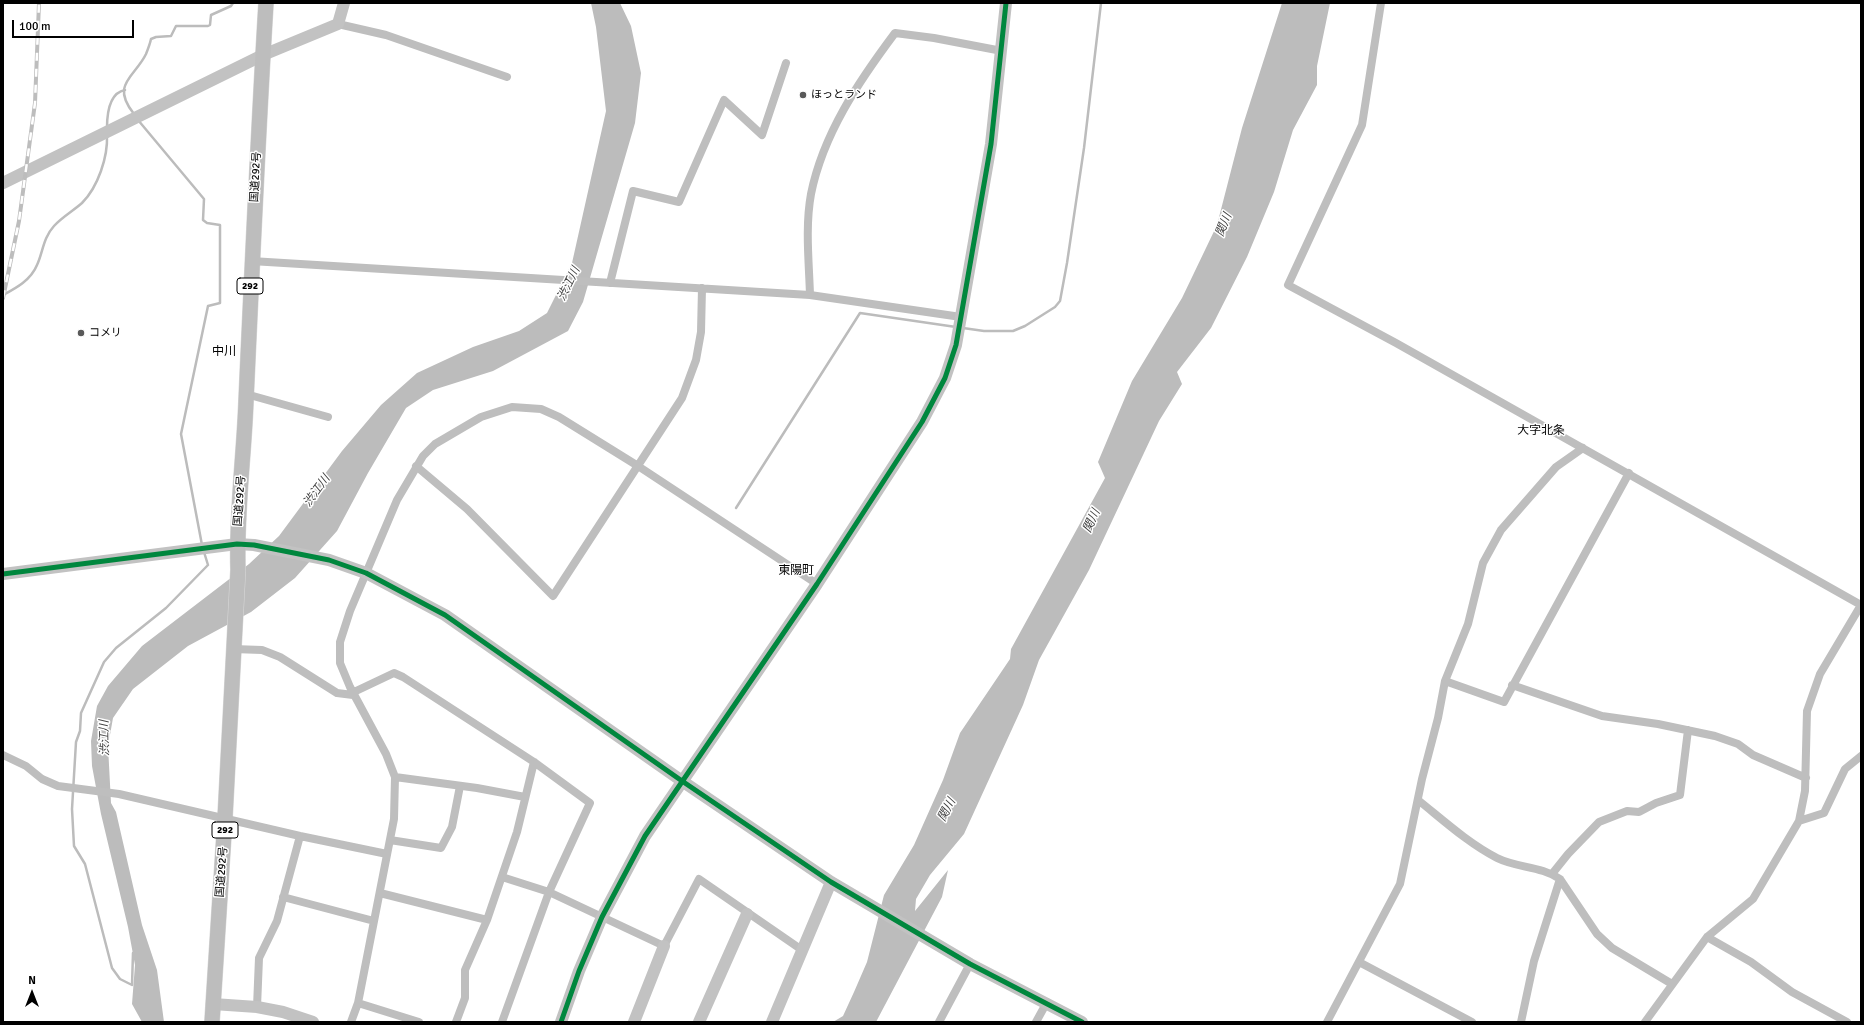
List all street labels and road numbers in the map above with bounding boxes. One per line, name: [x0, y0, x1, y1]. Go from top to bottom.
street label: 国道292号: [248, 151, 264, 203]
road number: 292: [237, 278, 263, 294]
street label: 国道292号: [232, 475, 248, 527]
road number: 292: [212, 822, 238, 838]
street label: 国道292号: [214, 846, 230, 898]

